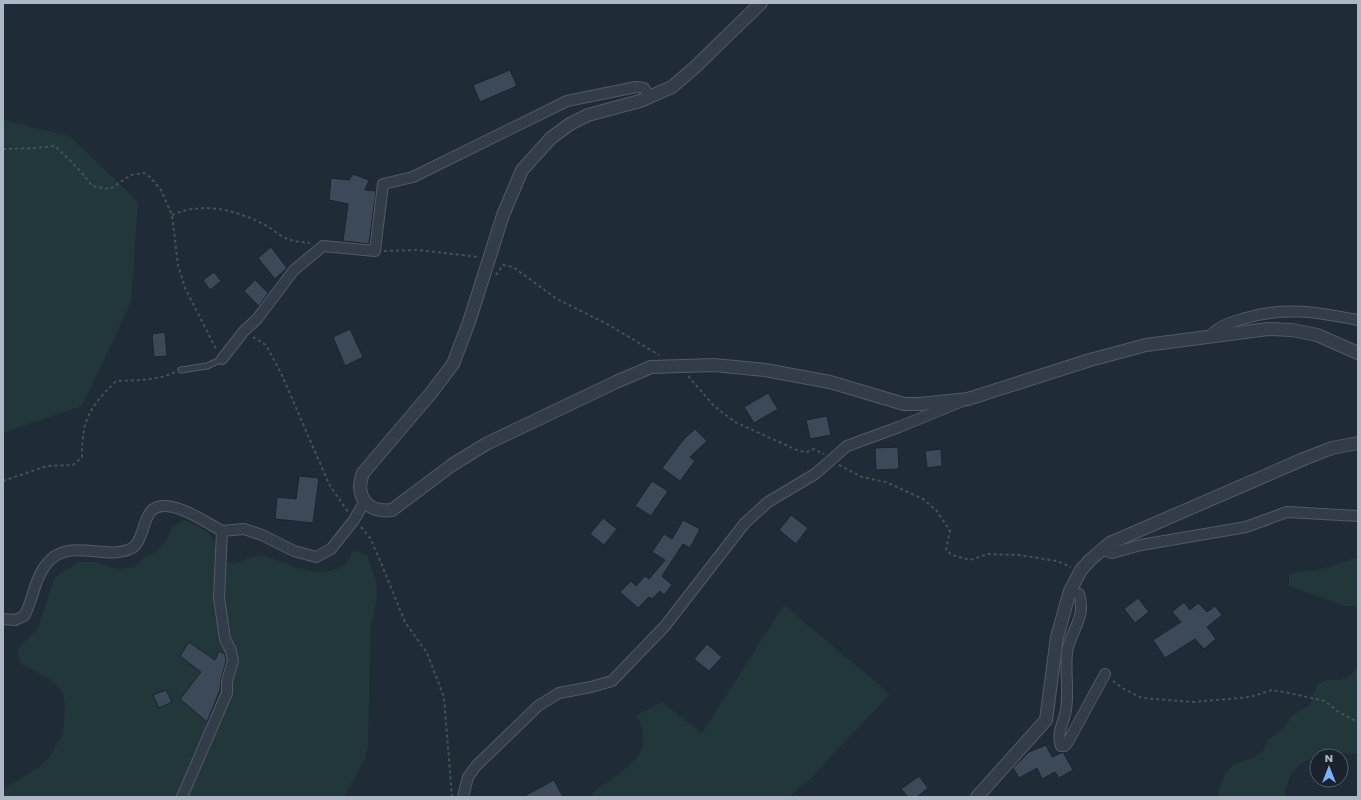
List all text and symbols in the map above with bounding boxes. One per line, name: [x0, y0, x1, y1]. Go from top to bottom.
north arrow: [1309, 748, 1349, 788]
text: N: [1325, 750, 1333, 766]

